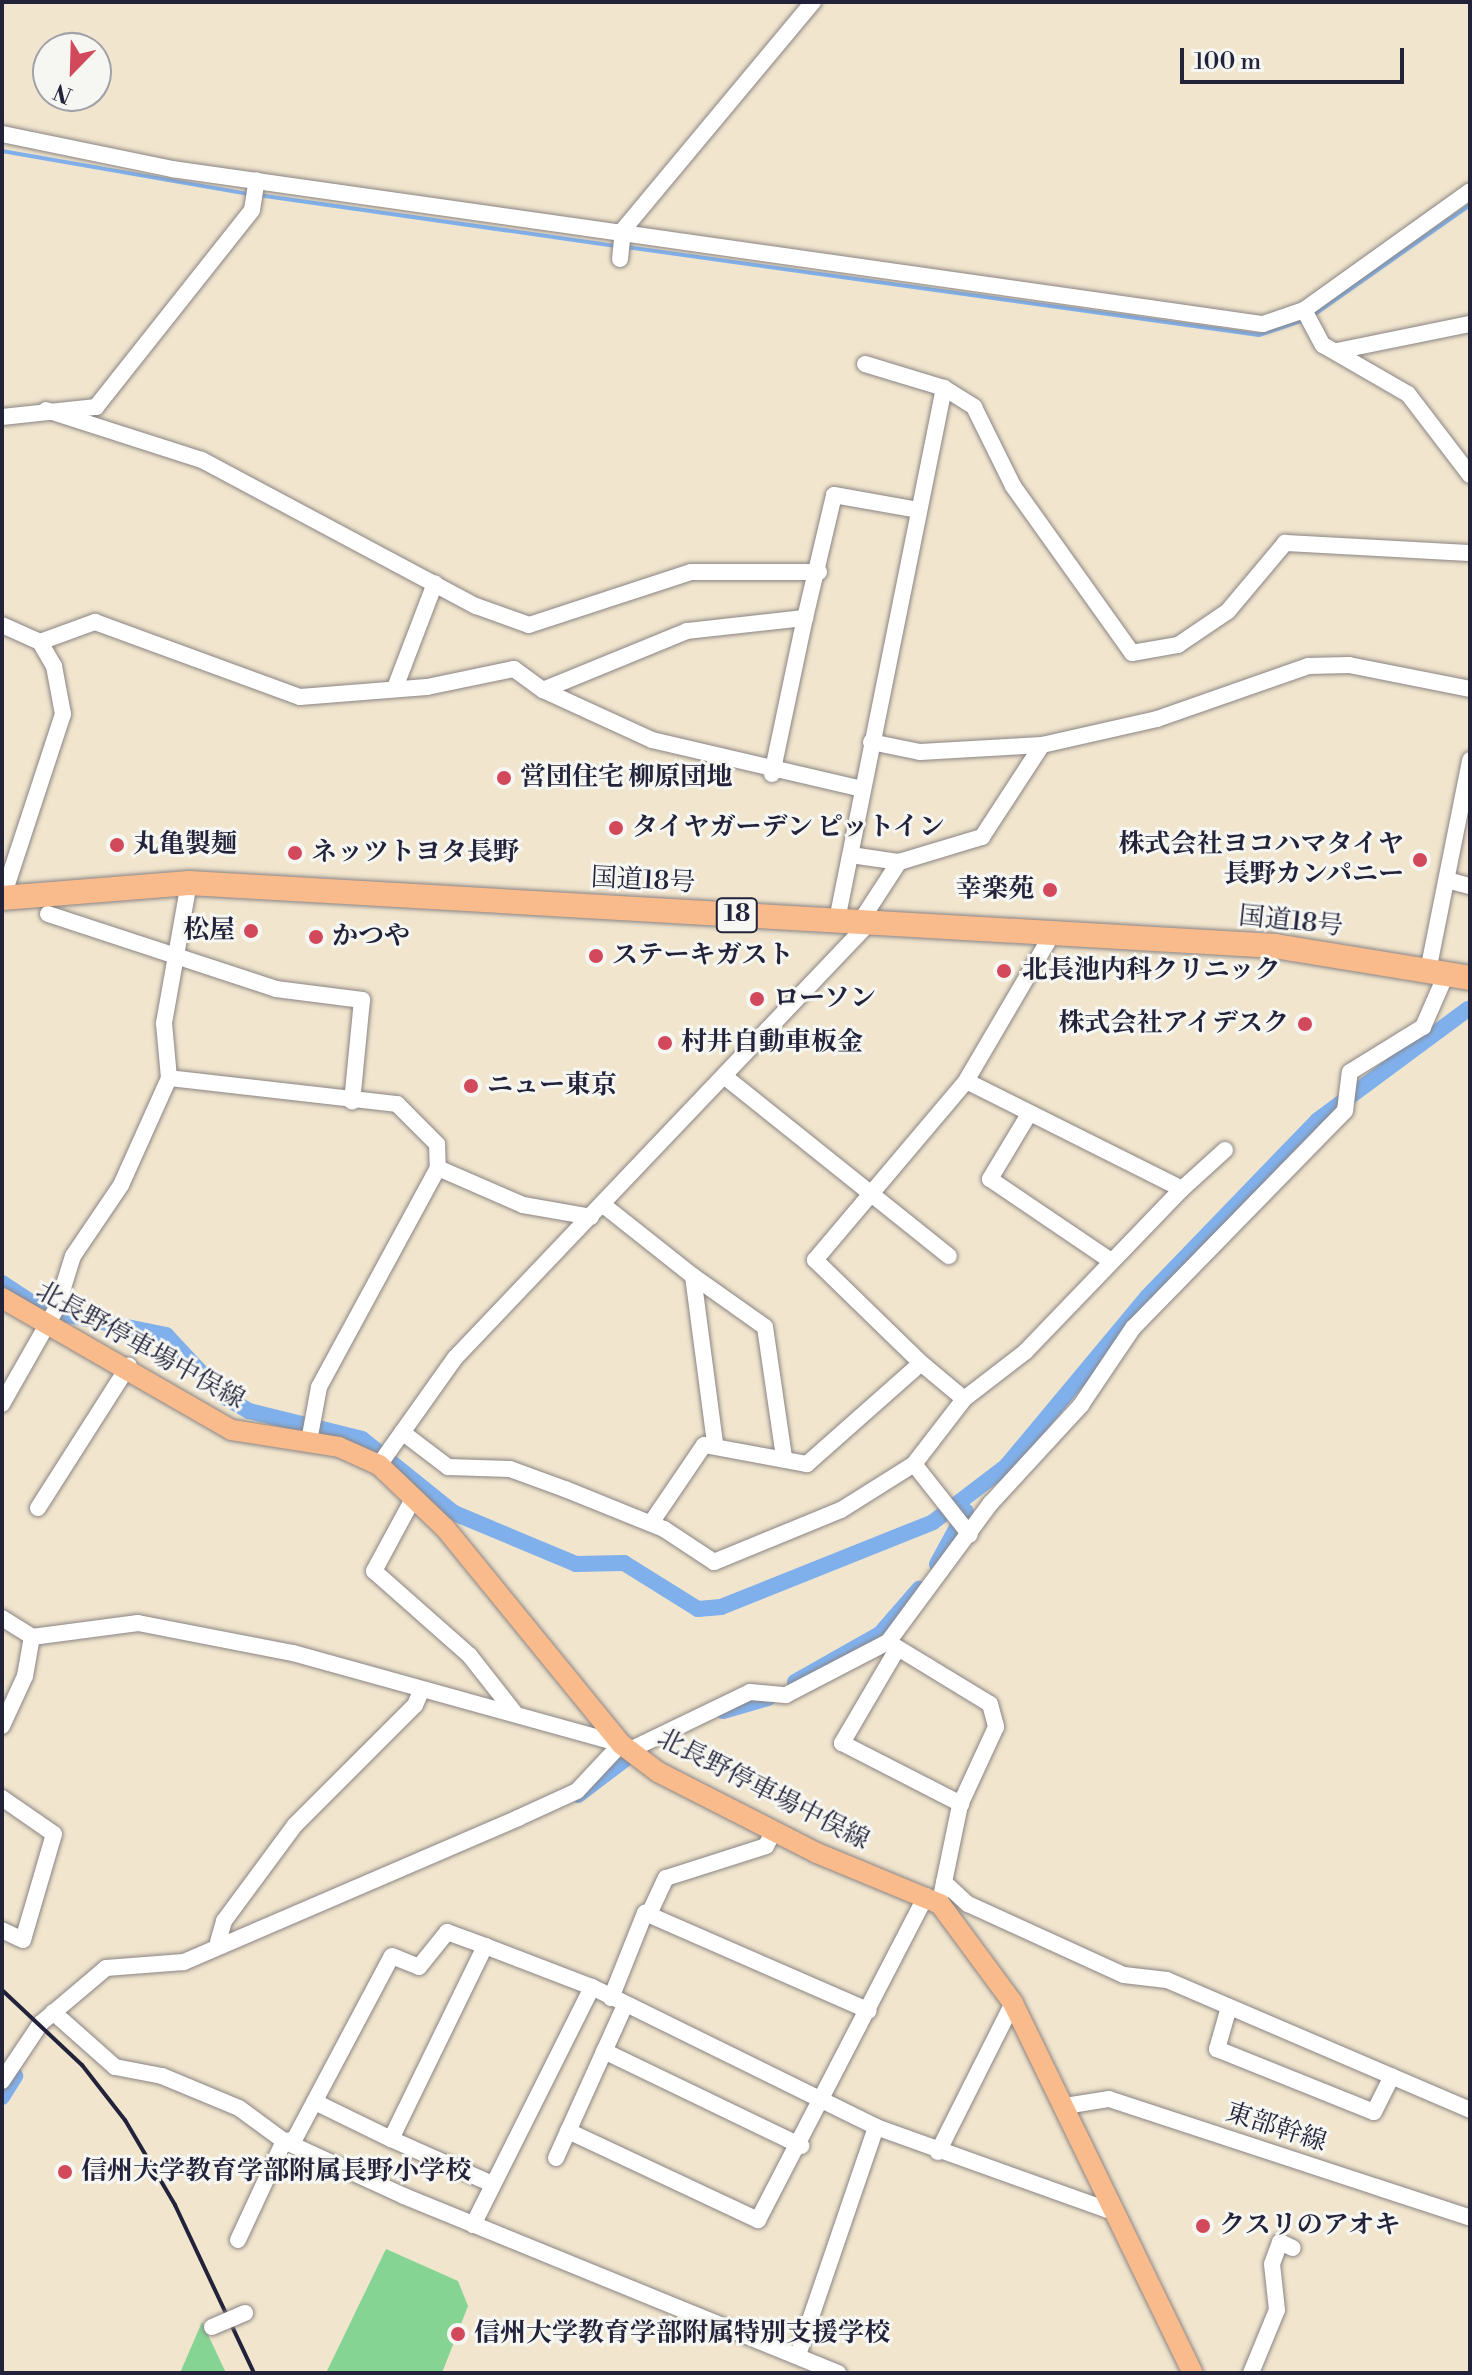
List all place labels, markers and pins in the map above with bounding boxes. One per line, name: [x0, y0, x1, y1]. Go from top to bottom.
place label: 営団住宅 柳原団地: [520, 762, 732, 794]
marker: 営団住宅 柳原団地: [495, 769, 513, 787]
place label: タイヤガーデン ピットイン: [632, 812, 948, 844]
marker: タイヤガーデン ピットイン: [607, 819, 625, 837]
place label: 丸亀製麺: [133, 829, 237, 861]
place label: 株式会社ヨコハマタイヤ 長野カンパニー: [1118, 829, 1404, 890]
marker: 丸亀製麺: [108, 836, 126, 854]
place label: ネッツトヨタ長野: [311, 837, 519, 869]
marker: ネッツトヨタ長野: [286, 844, 304, 862]
marker: 株式会社ヨコハマタイヤ 長野カンパニー: [1411, 851, 1429, 869]
place label: 幸楽苑: [956, 874, 1034, 906]
marker: 幸楽苑: [1041, 881, 1059, 899]
place label: 松屋: [183, 915, 235, 947]
place label: かつや: [332, 921, 410, 953]
marker: 松屋: [242, 922, 260, 940]
marker: かつや: [307, 928, 325, 946]
place label: ステーキガスト: [612, 940, 794, 972]
marker: ステーキガスト: [587, 947, 605, 965]
place label: 北長池内科クリニック: [1022, 955, 1282, 987]
marker: 北長池内科クリニック: [993, 960, 1015, 982]
place label: ローソン: [773, 983, 877, 1015]
marker: ローソン: [748, 990, 766, 1008]
place label: 株式会社アイデスク: [1055, 1008, 1289, 1040]
marker: 株式会社アイデスク: [1296, 1015, 1314, 1033]
place label: 村井自動車板金: [681, 1027, 863, 1059]
marker: 村井自動車板金: [656, 1034, 674, 1052]
place label: ニュー東京: [487, 1070, 617, 1102]
marker: ニュー東京: [462, 1077, 480, 1095]
place label: 信州大学教育学部附属長野小学校: [81, 2156, 471, 2188]
marker: 信州大学教育学部附属長野小学校: [56, 2163, 74, 2181]
place label: クスリのアオキ: [1219, 2210, 1401, 2242]
marker: クスリのアオキ: [1194, 2217, 1212, 2235]
place label: 信州大学教育学部附属特別支援学校: [474, 2318, 890, 2350]
marker: 信州大学教育学部附属特別支援学校: [449, 2325, 467, 2343]

